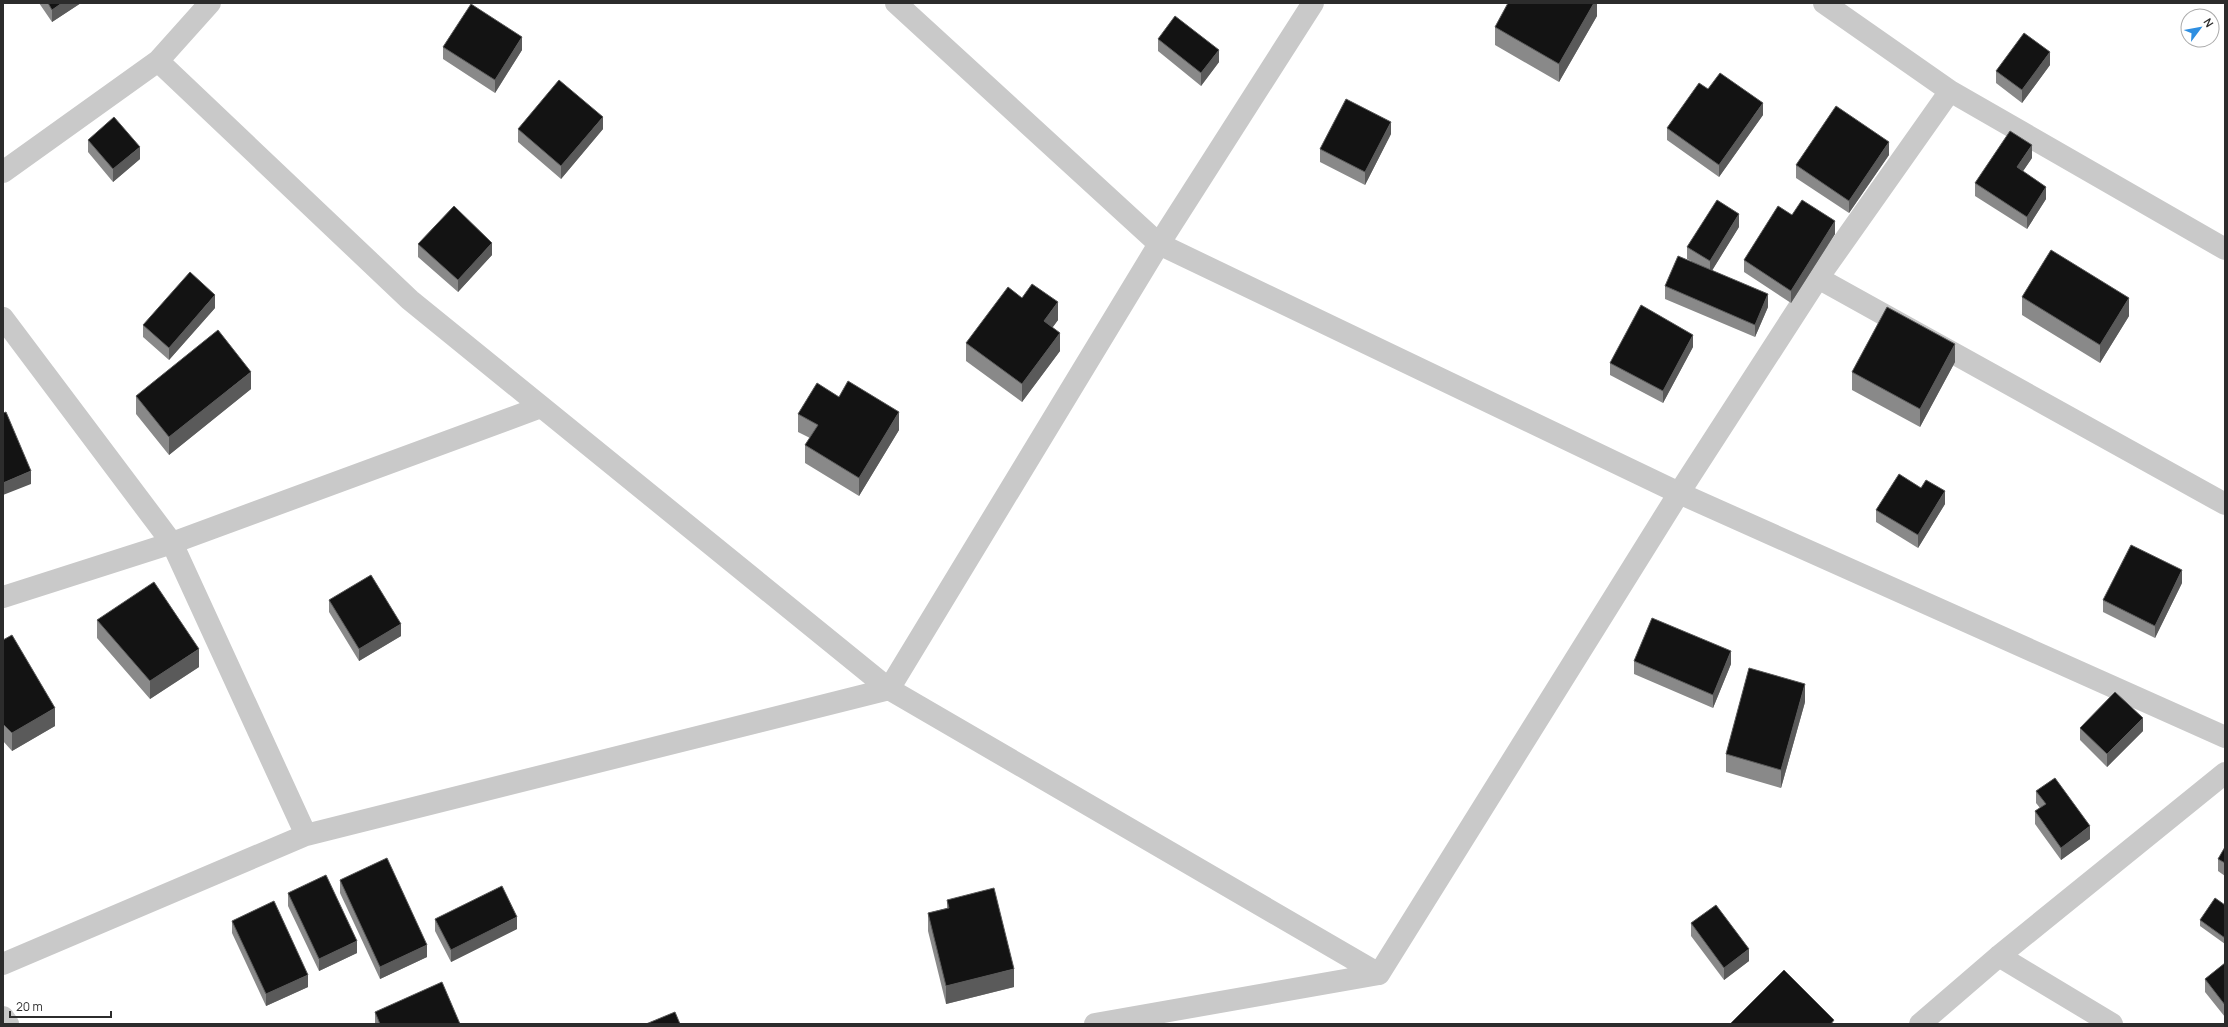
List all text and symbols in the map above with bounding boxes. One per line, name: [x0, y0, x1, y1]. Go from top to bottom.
north arrow: [2180, 8, 2220, 48]
text: N: [2200, 15, 2217, 30]
scale bar: [10, 993, 111, 1019]
text: 20 m: [16, 998, 43, 1015]

